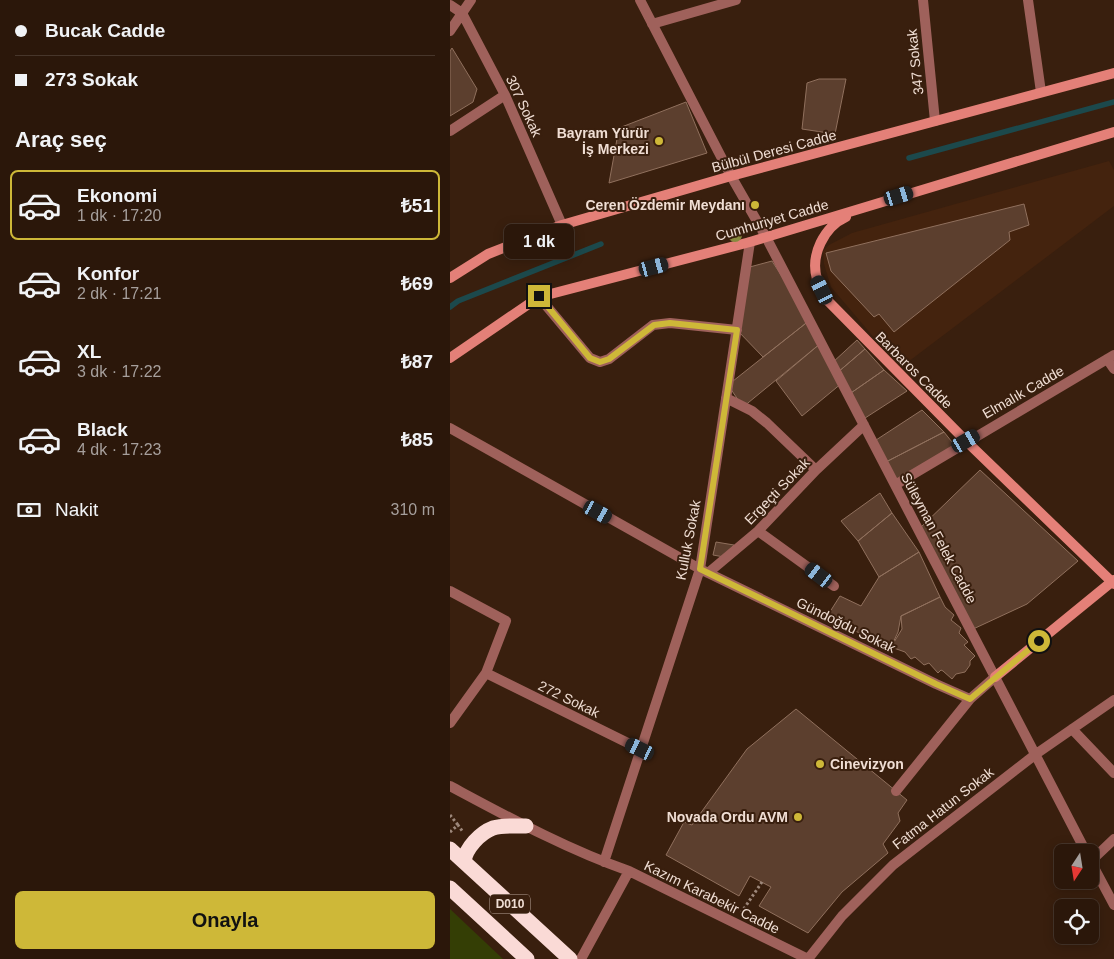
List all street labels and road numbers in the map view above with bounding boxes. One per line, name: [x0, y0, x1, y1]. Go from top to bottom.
street label: 347 Sokak: [903, 27, 926, 96]
street label: 307 Sokak: [503, 73, 546, 140]
street label: Bülbül Deresi Cadde: [710, 127, 838, 175]
street label: Cumhuriyet Cadde: [714, 196, 831, 244]
street label: Barbaros Cadde: [872, 328, 956, 412]
street label: Elmalık Cadde: [980, 362, 1067, 422]
street label: Ergeçti Sokak: [741, 454, 813, 528]
street label: Süleyman Felek Cadde: [898, 470, 980, 606]
street label: Kulluk Sokak: [672, 498, 704, 581]
street label: Gündoğdu Sokak: [794, 594, 899, 656]
street label: 272 Sokak: [536, 677, 603, 721]
street label: Fatma Hatun Sokak: [889, 763, 997, 852]
street label: Kazım Karabekir Cadde: [642, 857, 782, 937]
road number: D010: [490, 894, 530, 914]

